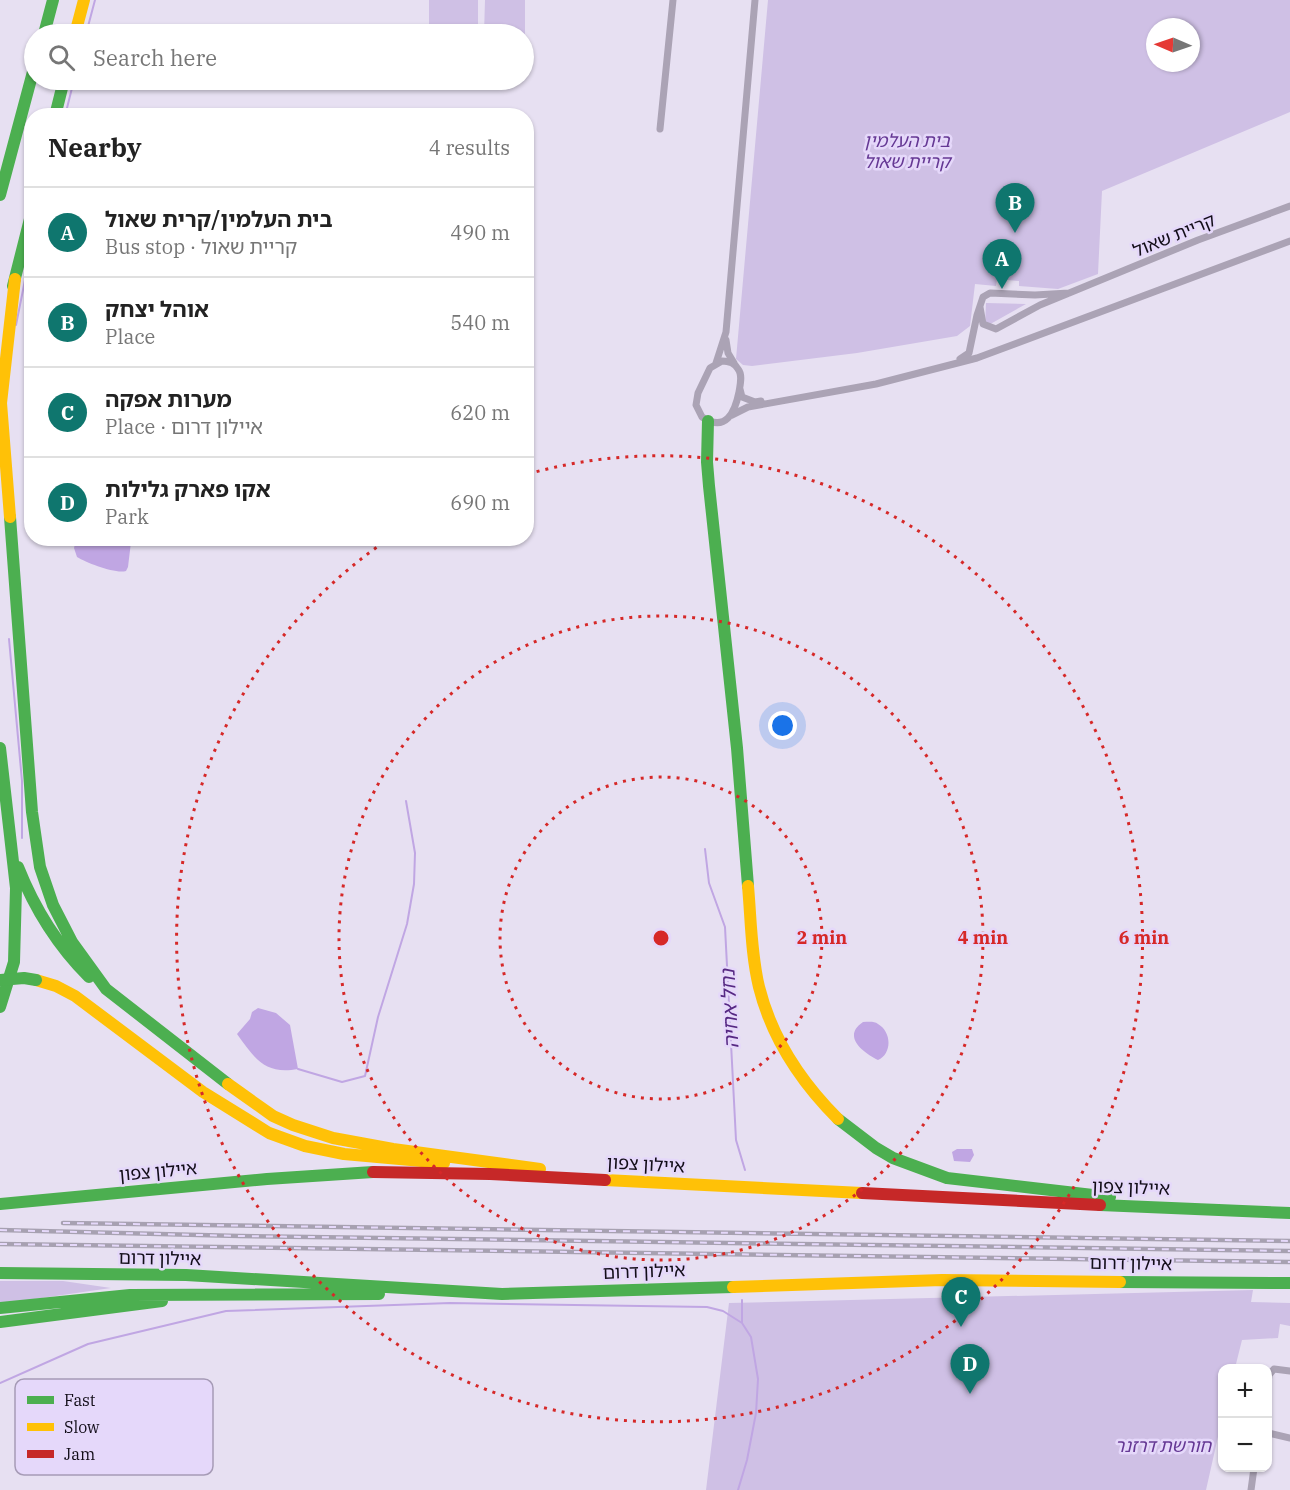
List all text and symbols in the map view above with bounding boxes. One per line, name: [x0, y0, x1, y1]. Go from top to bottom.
north arrow: [1146, 18, 1200, 72]
search box: [24, 24, 534, 90]
icon: search: [45, 41, 78, 74]
text: Search here: [93, 43, 217, 72]
park label: בית העלמין קריית שאול: [864, 129, 953, 173]
text: Nearby: [48, 130, 142, 164]
text: 4 results: [429, 134, 510, 161]
pin: B: [996, 184, 1034, 233]
text: בית העלמין/קרית שאול: [105, 204, 332, 233]
street label: קריית שאול: [1129, 208, 1219, 262]
text: A: [61, 219, 74, 246]
text: 490 m: [450, 219, 510, 246]
text: Bus stop · קריית שאול: [105, 233, 297, 260]
pin: A: [982, 240, 1022, 289]
text: אוהל יצחק: [105, 294, 209, 323]
text: B: [60, 309, 75, 336]
text: 540 m: [450, 309, 510, 336]
text: Place: [105, 323, 155, 350]
text: מערות אפקה: [105, 384, 232, 413]
text: C: [61, 399, 74, 426]
text: 620 m: [450, 399, 510, 426]
text: Place · איילון דרום: [105, 413, 263, 440]
text: אקו פארק גלילות: [105, 474, 271, 503]
text: D: [60, 489, 75, 516]
text: 690 m: [450, 489, 510, 516]
text: Park: [105, 503, 149, 530]
your location: [768, 711, 797, 740]
text: 2 min: [797, 926, 847, 949]
text: 4 min: [958, 926, 1008, 949]
text: 6 min: [1119, 926, 1169, 949]
centre of rings: [651, 928, 671, 948]
water label: נחל אחיה: [713, 967, 745, 1049]
street label: איילון צפון: [606, 1150, 686, 1178]
street label: איילון צפון: [118, 1156, 198, 1186]
street label: איילון צפון: [1091, 1174, 1171, 1200]
street label: איילון דרום: [118, 1246, 202, 1270]
street label: איילון דרום: [1089, 1251, 1173, 1275]
street label: איילון דרום: [602, 1258, 686, 1284]
pin: C: [942, 1278, 980, 1327]
pin: D: [950, 1344, 990, 1394]
map controls: [1218, 1364, 1272, 1472]
button: +: [1218, 1364, 1272, 1418]
legend: [15, 1379, 213, 1475]
text: Fast: [64, 1390, 96, 1410]
text: Slow: [64, 1417, 100, 1437]
button: −: [1218, 1418, 1272, 1472]
park label: חורשת דרזנר: [1115, 1434, 1212, 1457]
text: Jam: [64, 1444, 95, 1464]

